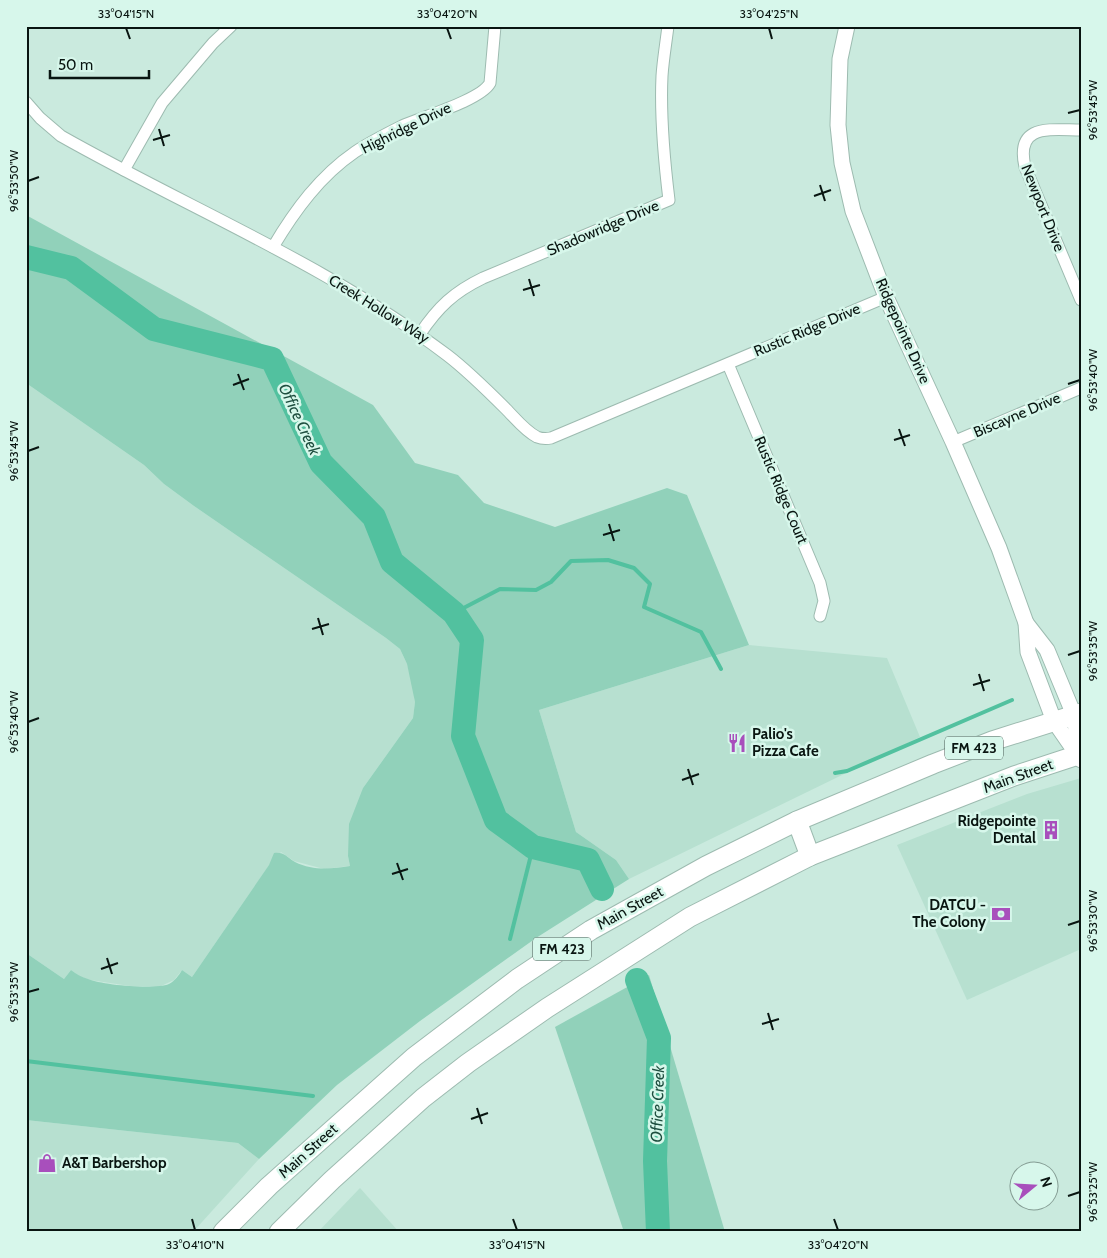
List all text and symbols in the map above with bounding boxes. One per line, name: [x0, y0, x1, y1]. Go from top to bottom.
text: 33°04'15"N: [98, 6, 154, 21]
text: 33°04'20"N: [417, 6, 477, 21]
text: 33°04'25"N: [740, 6, 798, 21]
scale bar: [50, 48, 149, 80]
text: 50 m: [58, 56, 93, 74]
text: 96°53'45"W: [1085, 79, 1100, 140]
street label: Highridge Drive: [358, 98, 454, 157]
text: 96°53'50"W: [6, 149, 21, 212]
street label: Newport Drive: [1017, 162, 1069, 254]
street label: Shadowridge Drive: [544, 196, 662, 260]
street label: Creek Hollow Way: [325, 271, 433, 347]
street label: Ridgepointe Drive: [872, 276, 934, 387]
street label: Rustic Ridge Drive: [751, 299, 863, 361]
text: 96°53'40"W: [1085, 348, 1100, 411]
water label: Office Creek: [275, 380, 325, 459]
street label: Biscayne Drive: [971, 388, 1063, 441]
text: 96°53'45"W: [6, 420, 21, 481]
street label: Rustic Ridge Court: [750, 433, 812, 547]
text: 96°53'35"W: [1085, 620, 1100, 681]
text: 96°53'40"W: [6, 690, 21, 753]
place label: Palio's Pizza Cafe: [752, 725, 819, 760]
restaurant icon: Palio's Pizza Cafe: [726, 732, 748, 754]
road number: FM 423: [945, 736, 1003, 760]
street label: Main Street: [981, 755, 1055, 797]
place label: Ridgepointe Dental: [958, 812, 1036, 847]
building icon: Ridgepointe Dental: [1040, 819, 1062, 841]
street label: Main Street: [594, 882, 666, 934]
text: 96°53'30"W: [1085, 889, 1100, 952]
place label: DATCU - The Colony: [912, 896, 987, 931]
bank icon: DATCU - The Colony: [990, 903, 1012, 925]
road number: FM 423: [533, 938, 591, 961]
text: 96°53'35"W: [6, 961, 21, 1022]
water label: Office Creek: [647, 1064, 668, 1143]
street label: Main Street: [275, 1120, 341, 1182]
shop icon: A&T Barbershop: [36, 1152, 58, 1174]
place label: A&T Barbershop: [62, 1154, 167, 1172]
north arrow: [1010, 1160, 1060, 1210]
text: 96°53'25"W: [1085, 1161, 1100, 1222]
text: N: [1036, 1174, 1056, 1189]
text: 33°04'10"N: [166, 1237, 224, 1252]
text: 33°04'15"N: [489, 1237, 545, 1252]
text: 33°04'20"N: [808, 1237, 868, 1252]

